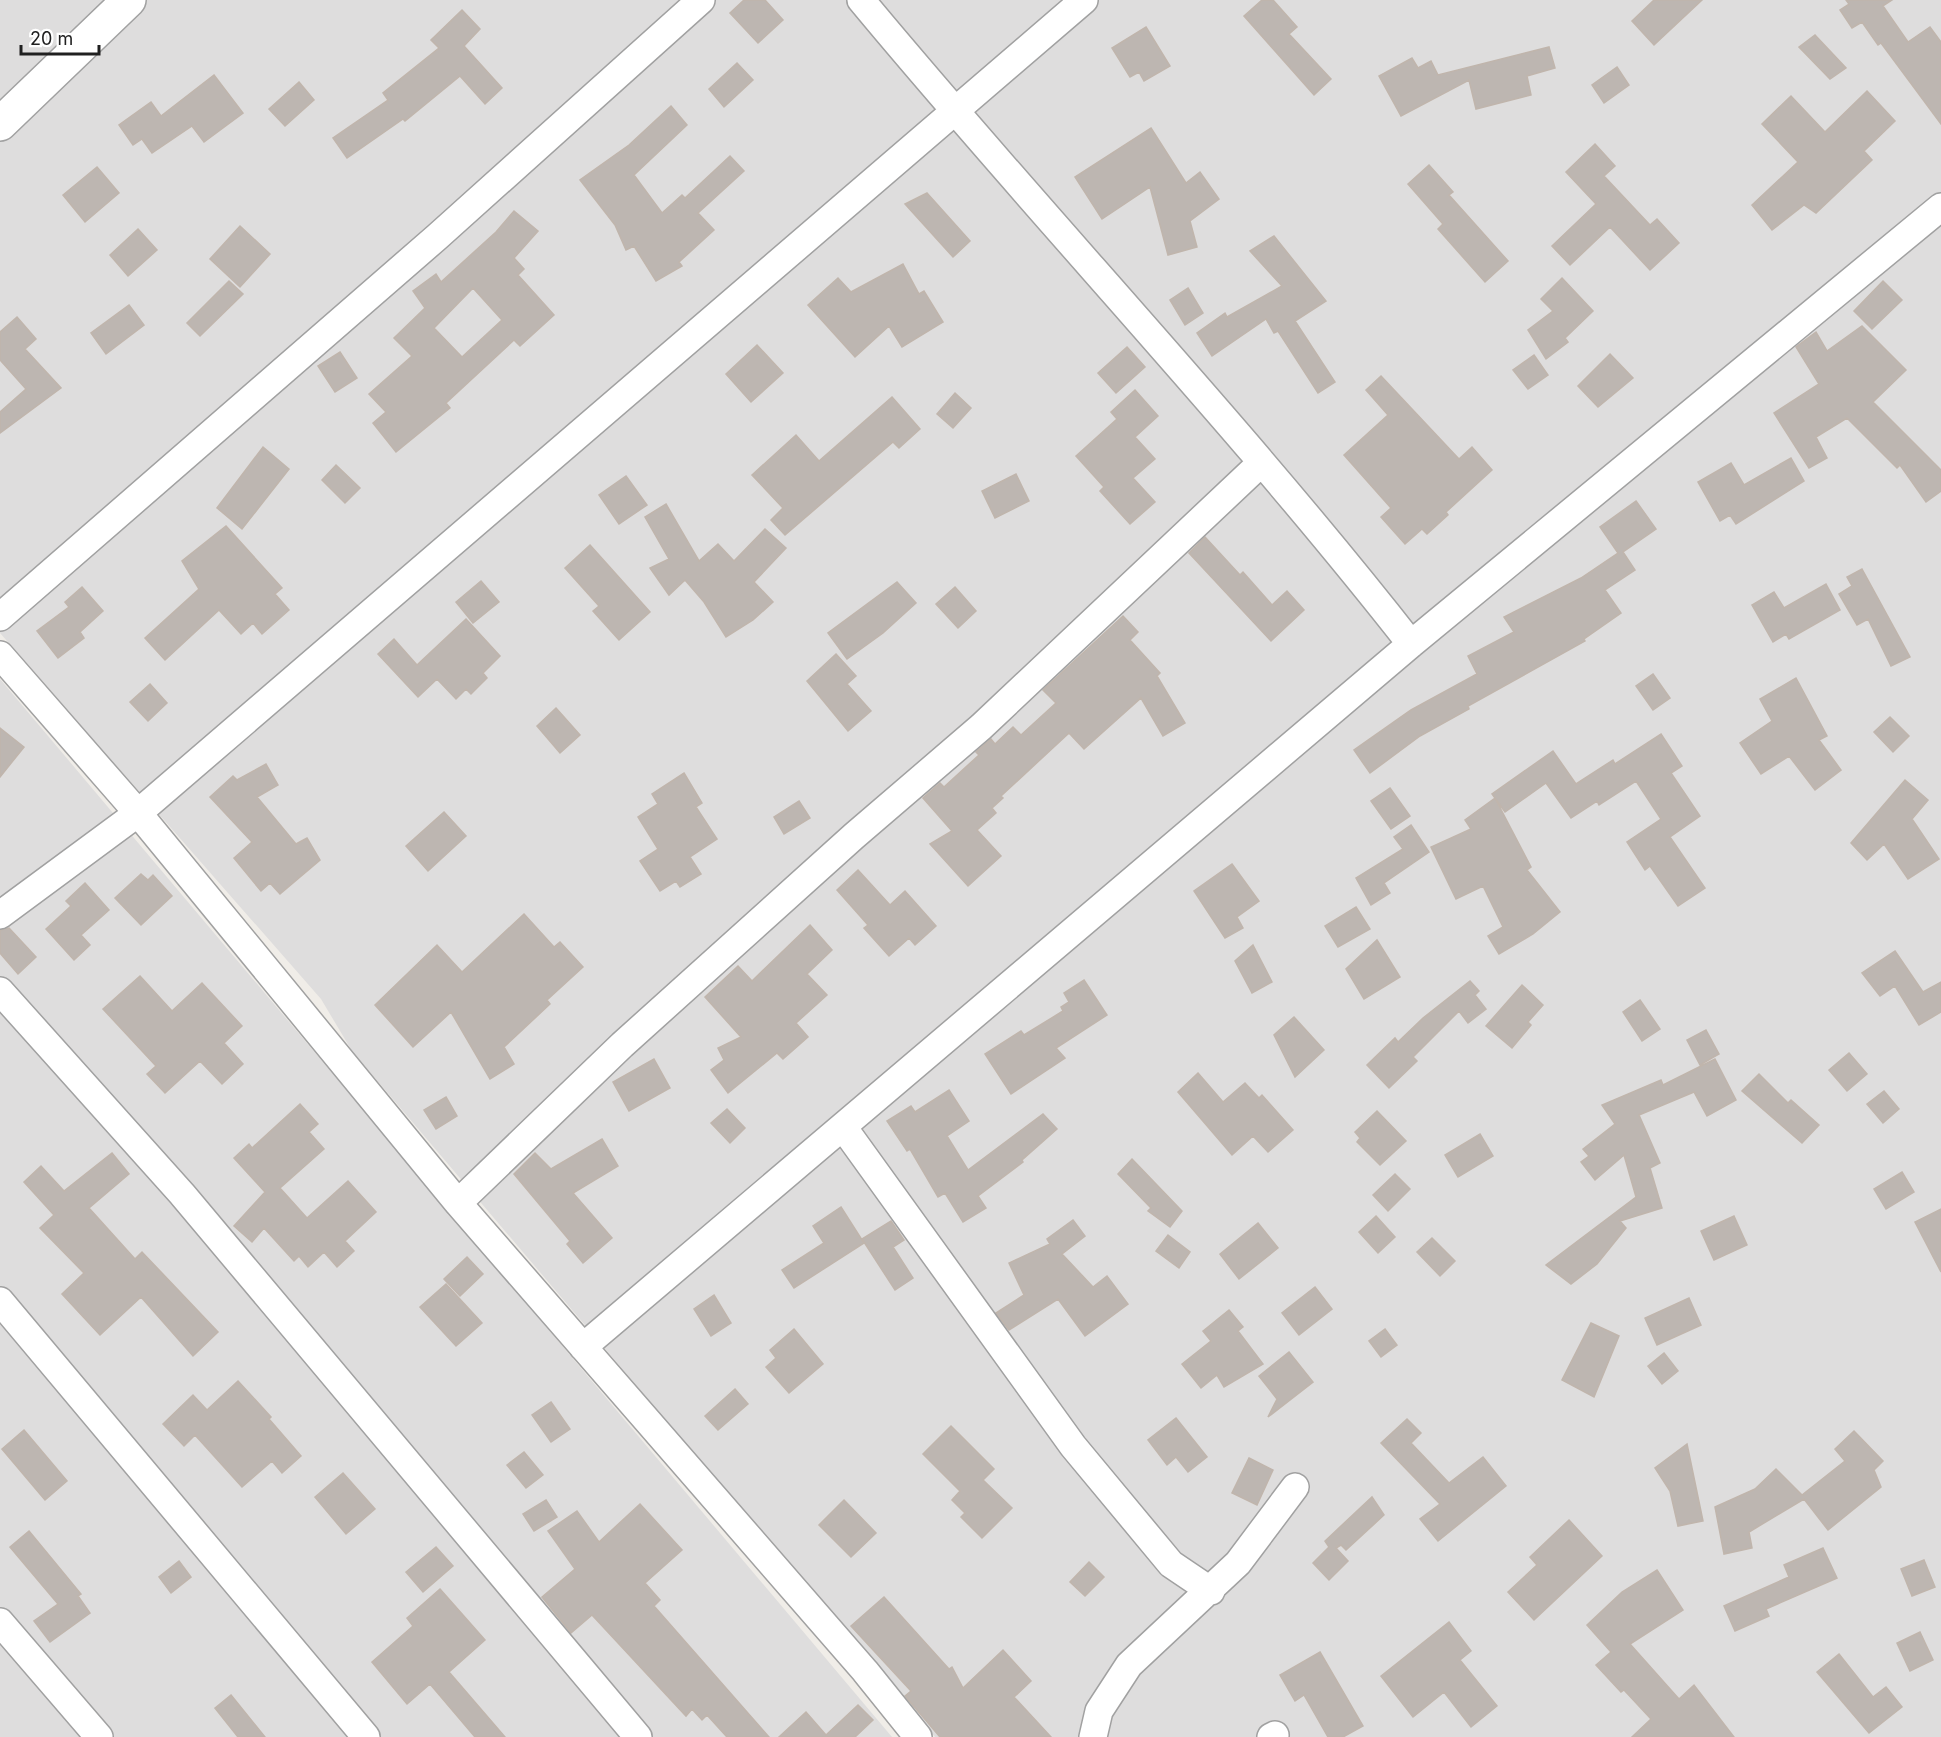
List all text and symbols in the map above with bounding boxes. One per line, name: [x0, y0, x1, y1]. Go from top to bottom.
scale bar: [21, 18, 99, 56]
text: 20 m: [30, 28, 73, 49]

